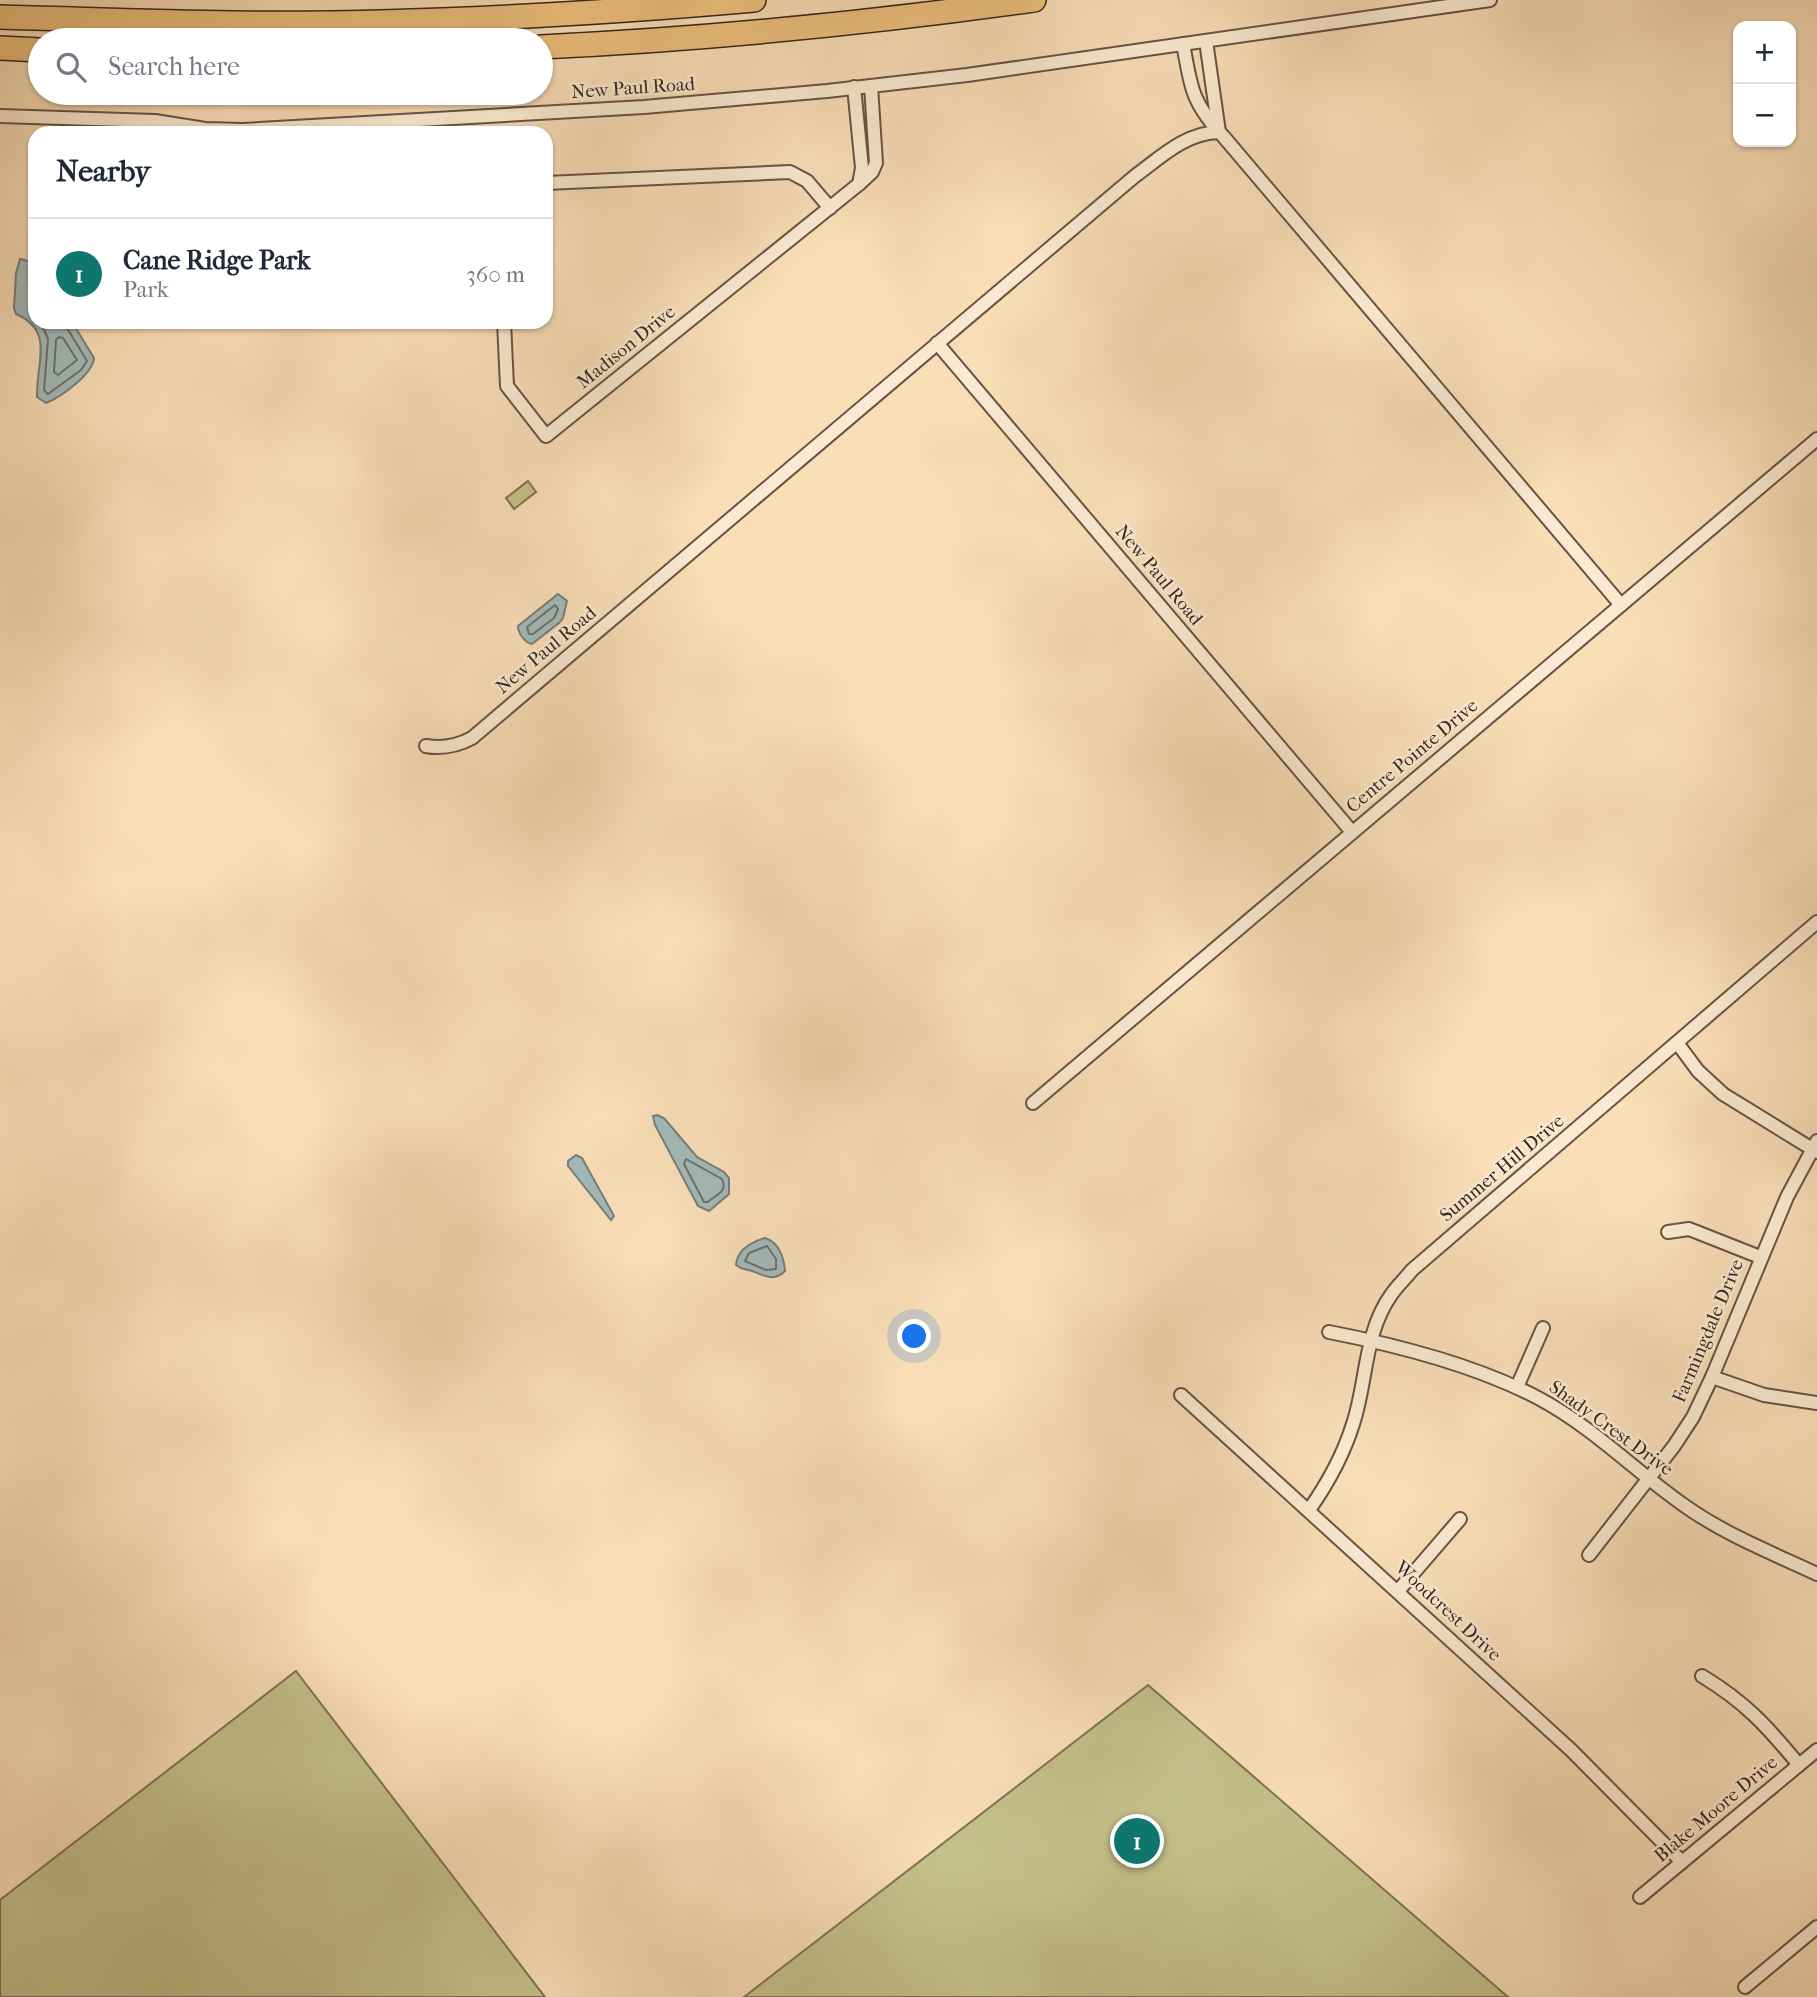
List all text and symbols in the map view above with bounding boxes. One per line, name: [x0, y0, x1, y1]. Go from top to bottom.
map controls: [1733, 21, 1796, 147]
button: +: [1733, 21, 1796, 84]
search box: [28, 28, 553, 105]
icon: search: [52, 48, 90, 86]
text: Search here: [108, 51, 240, 82]
street label: New Paul Road: [570, 73, 696, 103]
button: −: [1733, 84, 1796, 147]
text: Nearby: [56, 154, 151, 189]
text: Cane Ridge Park: [123, 245, 310, 276]
text: 1: [75, 261, 83, 288]
text: 360 m: [466, 261, 525, 288]
text: Park: [123, 276, 169, 303]
street label: Madison Drive: [572, 301, 680, 393]
street label: New Paul Road: [1111, 520, 1208, 630]
street label: New Paul Road: [491, 601, 601, 698]
street label: Centre Pointe Drive: [1342, 695, 1482, 817]
street label: Summer Hill Drive: [1435, 1110, 1569, 1226]
street label: Farmingdale Drive: [1668, 1256, 1748, 1406]
your location: [897, 1319, 931, 1353]
street label: Shady Crest Drive: [1545, 1376, 1677, 1480]
street label: Woodcrest Drive: [1390, 1556, 1506, 1666]
street label: Blake Moore Drive: [1650, 1751, 1782, 1867]
pin: 1: [1114, 1815, 1160, 1867]

